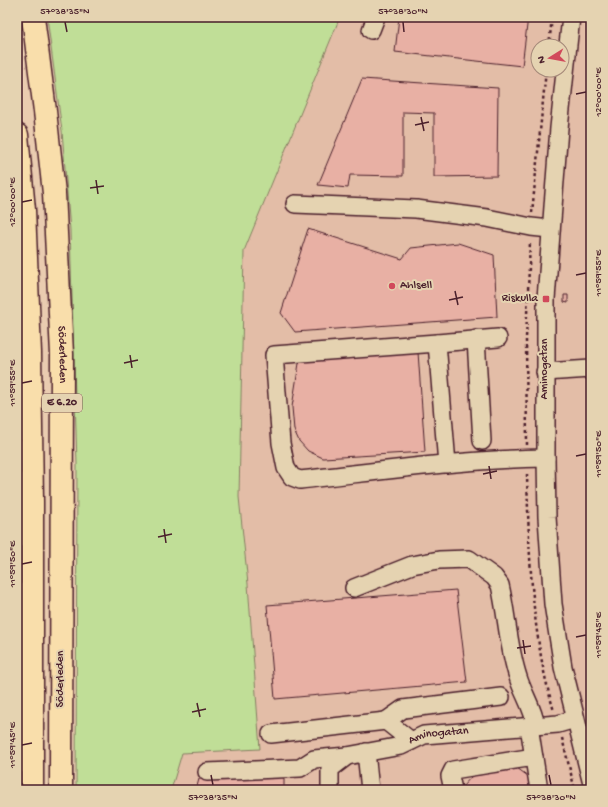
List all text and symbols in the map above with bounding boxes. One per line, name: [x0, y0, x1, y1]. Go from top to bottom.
text: 57°38'35"N: [40, 6, 90, 18]
text: 57°38'30"N: [378, 6, 428, 18]
north arrow: [530, 38, 570, 78]
text: N: [536, 55, 549, 64]
text: 12°00'00"E: [593, 67, 605, 118]
text: 12°00'00"E: [7, 177, 19, 228]
text: 11°59'55"E: [593, 249, 605, 297]
place label: Ahlsell: [400, 279, 432, 293]
marker: Ahlsell: [387, 281, 397, 291]
place label: Riskulla: [502, 292, 538, 306]
marker: Riskulla: [541, 294, 551, 304]
street label: Söderleden: [54, 326, 69, 383]
street label: Aminogatan: [538, 338, 552, 399]
text: 11°59'55"E: [7, 359, 19, 407]
road number: E 6.20: [42, 394, 82, 412]
text: 11°59'50"E: [593, 430, 605, 478]
text: 11°59'50"E: [7, 540, 19, 588]
text: 11°59'45"E: [593, 611, 605, 659]
street label: Söderleden: [54, 650, 68, 708]
text: 11°59'45"E: [7, 721, 19, 769]
street label: Aminogatan: [406, 724, 469, 748]
text: 57°38'35"N: [188, 792, 238, 804]
text: 57°38'30"N: [526, 792, 576, 804]

